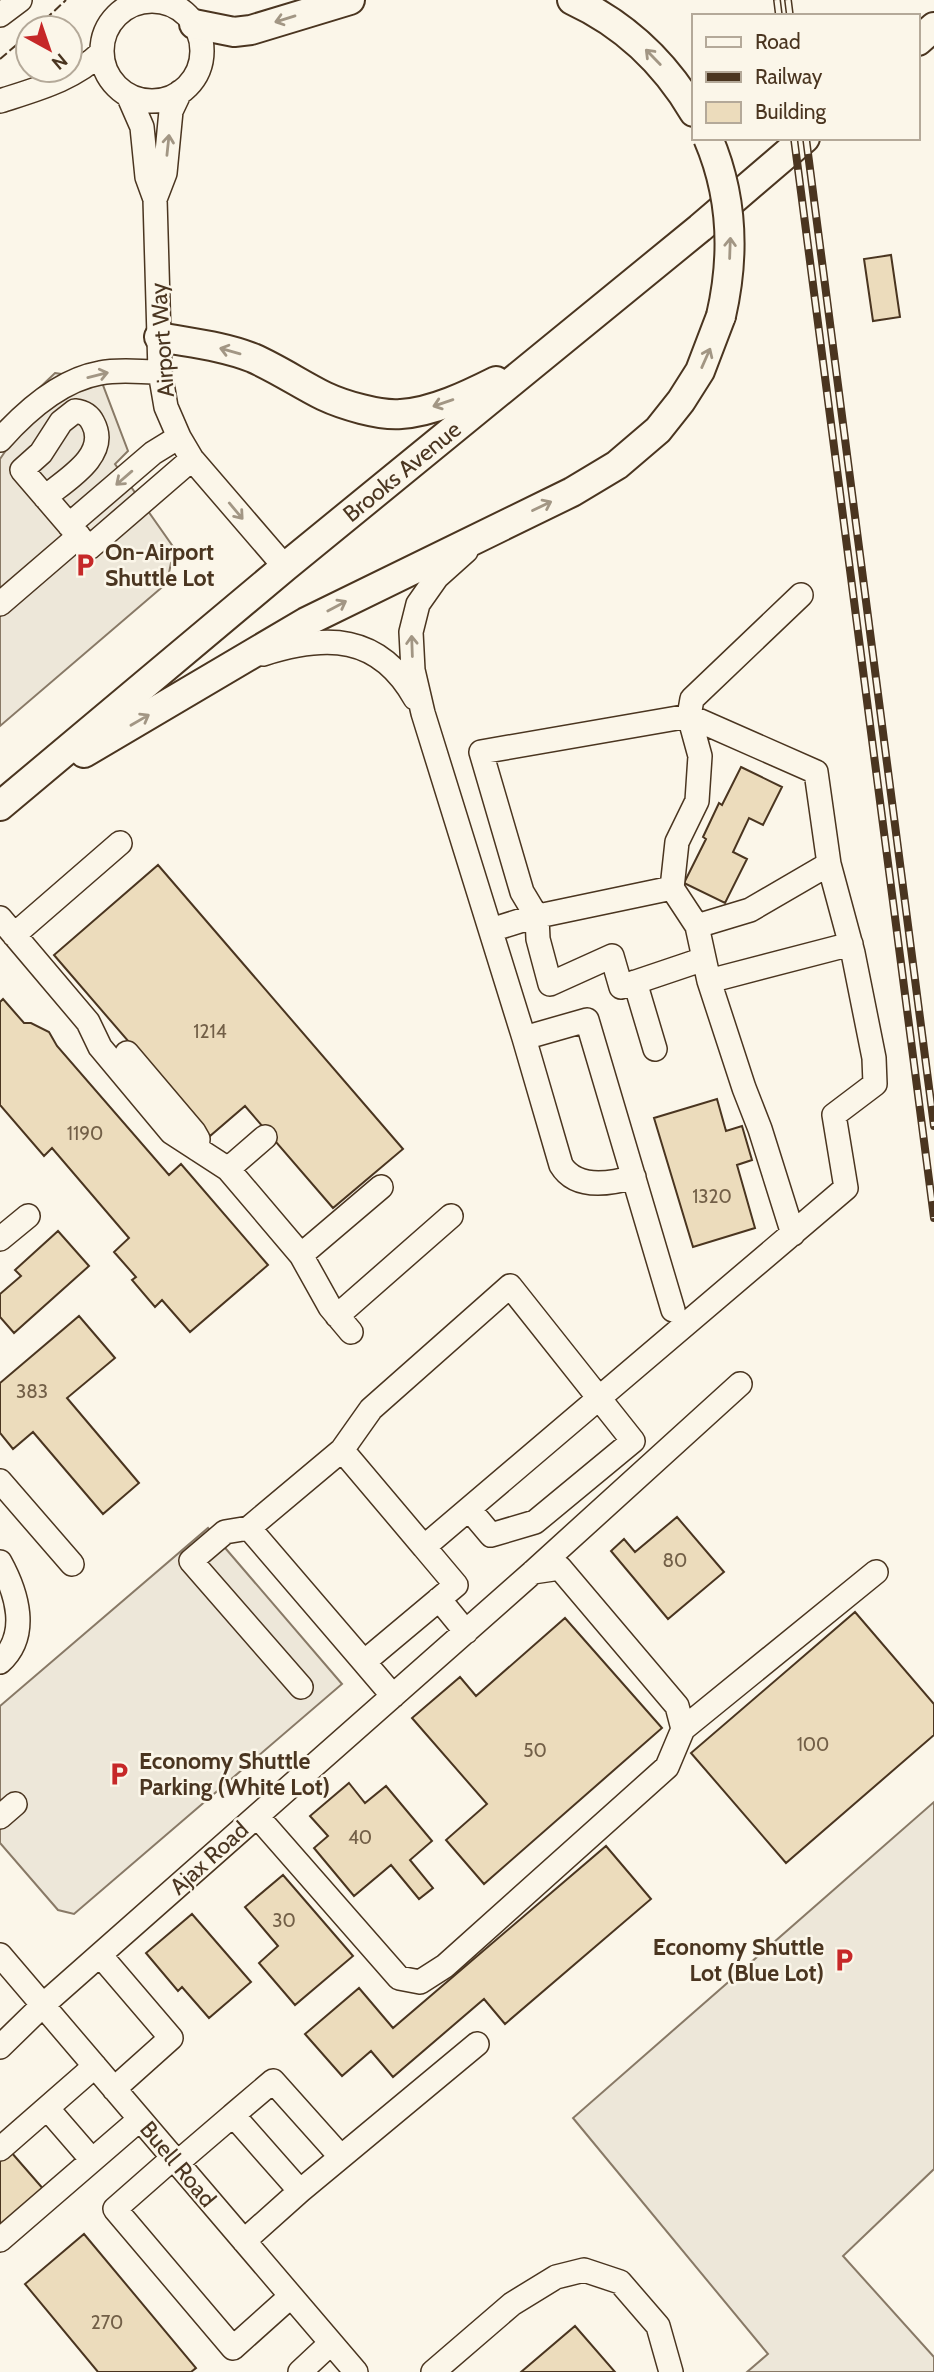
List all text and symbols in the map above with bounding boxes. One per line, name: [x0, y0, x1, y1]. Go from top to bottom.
north arrow: [14, 14, 84, 84]
one-way arrow: [274, 14, 296, 27]
legend: [692, 14, 920, 140]
text: Road: [755, 29, 801, 54]
text: N: [47, 49, 72, 75]
one-way arrow: [645, 49, 662, 66]
text: Railway: [755, 64, 823, 89]
text: Building: [755, 99, 827, 124]
one-way arrow: [162, 134, 175, 157]
one-way arrow: [723, 237, 737, 260]
street label: Airport Way: [144, 281, 180, 398]
one-way arrow: [219, 344, 241, 357]
one-way arrow: [700, 347, 713, 369]
one-way arrow: [86, 368, 109, 381]
one-way arrow: [432, 398, 454, 410]
street label: Brooks Avenue: [337, 415, 467, 528]
one-way arrow: [116, 470, 134, 486]
one-way arrow: [531, 499, 552, 513]
one-way arrow: [228, 501, 244, 519]
place label: On-Airport Shuttle Lot: [105, 538, 215, 592]
parking icon: On-Airport Shuttle Lot: [71, 551, 99, 579]
one-way arrow: [326, 599, 347, 612]
one-way arrow: [405, 635, 418, 658]
one-way arrow: [130, 713, 150, 727]
house number: 1214: [193, 1020, 227, 1043]
house number: 1190: [67, 1122, 103, 1145]
house number: 1320: [692, 1185, 732, 1208]
house number: 383: [16, 1380, 48, 1403]
house number: 80: [663, 1549, 687, 1572]
house number: 100: [797, 1733, 829, 1756]
house number: 50: [523, 1739, 547, 1762]
place label: Economy Shuttle Parking (White Lot): [139, 1747, 330, 1801]
parking icon: Economy Shuttle Parking (White Lot): [105, 1760, 133, 1788]
street label: Ajax Road: [164, 1815, 254, 1901]
house number: 40: [348, 1826, 372, 1849]
house number: 30: [272, 1909, 296, 1932]
place label: Economy Shuttle Lot (Blue Lot): [653, 1933, 824, 1987]
parking icon: Economy Shuttle Lot (Blue Lot): [830, 1946, 858, 1974]
street label: Buell Road: [134, 2115, 222, 2213]
house number: 270: [91, 2311, 123, 2334]

